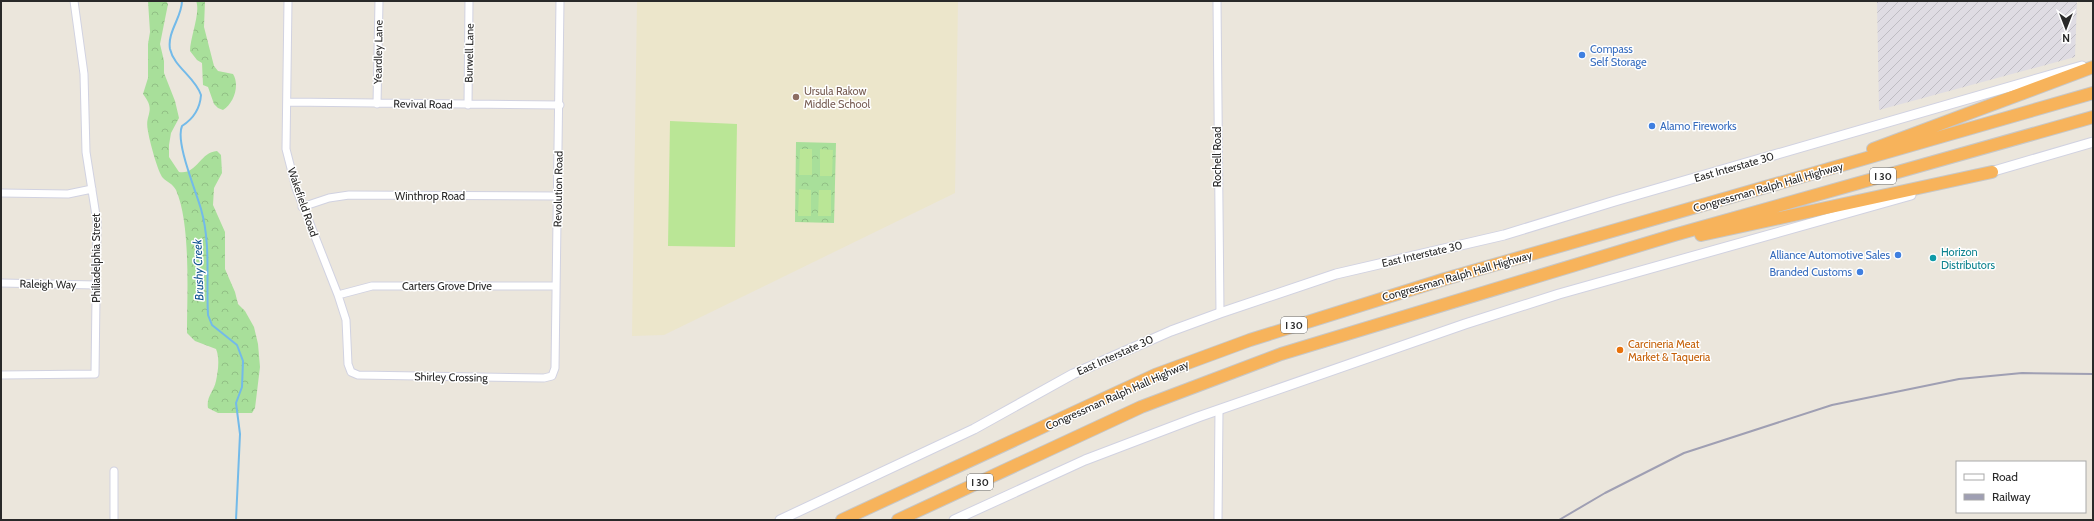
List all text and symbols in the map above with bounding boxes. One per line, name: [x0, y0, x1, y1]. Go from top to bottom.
north arrow: [2046, 8, 2086, 48]
street label: Yeardley Lane: [370, 19, 386, 85]
street label: Burwell Lane: [461, 23, 477, 83]
text: N: [2062, 31, 2070, 45]
place label: Compass Self Storage: [1590, 42, 1647, 69]
marker: Compass Self Storage: [1577, 50, 1587, 60]
place label: Ursula Rakow Middle School: [804, 84, 870, 111]
marker: Ursula Rakow Middle School: [791, 92, 801, 102]
street label: Revival Road: [393, 96, 453, 112]
place label: Alamo Fireworks: [1660, 119, 1737, 133]
marker: Alamo Fireworks: [1647, 121, 1657, 131]
street label: Rochell Road: [1210, 127, 1224, 187]
street label: East Interstate 30: [1692, 149, 1776, 185]
street label: Revolution Road: [550, 151, 566, 227]
street label: Congressman Ralph Hall Highway: [1691, 159, 1845, 215]
street label: Wakefield Road: [285, 166, 321, 238]
road number: I 30: [1870, 168, 1896, 184]
street label: Winthrop Road: [395, 189, 465, 203]
street label: Philiadelphia Street: [89, 213, 103, 303]
water label: Brushy Creek: [189, 238, 207, 301]
street label: East Interstate 30: [1380, 238, 1464, 270]
place label: Horizon Distributors: [1941, 245, 1995, 272]
street label: Congressman Ralph Hall Highway: [1380, 248, 1534, 304]
place label: Alliance Automotive Sales: [1770, 248, 1890, 262]
marker: Alliance Automotive Sales: [1893, 250, 1903, 260]
marker: Horizon Distributors: [1928, 253, 1938, 263]
place label: Branded Customs: [1770, 265, 1852, 279]
marker: Branded Customs: [1855, 267, 1865, 277]
street label: Raleigh Way: [19, 277, 77, 292]
street label: Carters Grove Drive: [402, 279, 492, 293]
road number: I 30: [1281, 317, 1307, 333]
street label: East Interstate 30: [1074, 332, 1156, 378]
place label: Carcineria Meat Market & Taqueria: [1628, 337, 1711, 364]
marker: Carcineria Meat Market & Taqueria: [1615, 345, 1625, 355]
street label: Congressman Ralph Hall Highway: [1043, 357, 1191, 433]
street label: Shirley Crossing: [414, 369, 488, 385]
legend: [1956, 461, 2086, 513]
text: Road: [1992, 469, 2018, 484]
road number: I 30: [967, 474, 993, 490]
text: Railway: [1992, 489, 2030, 504]

